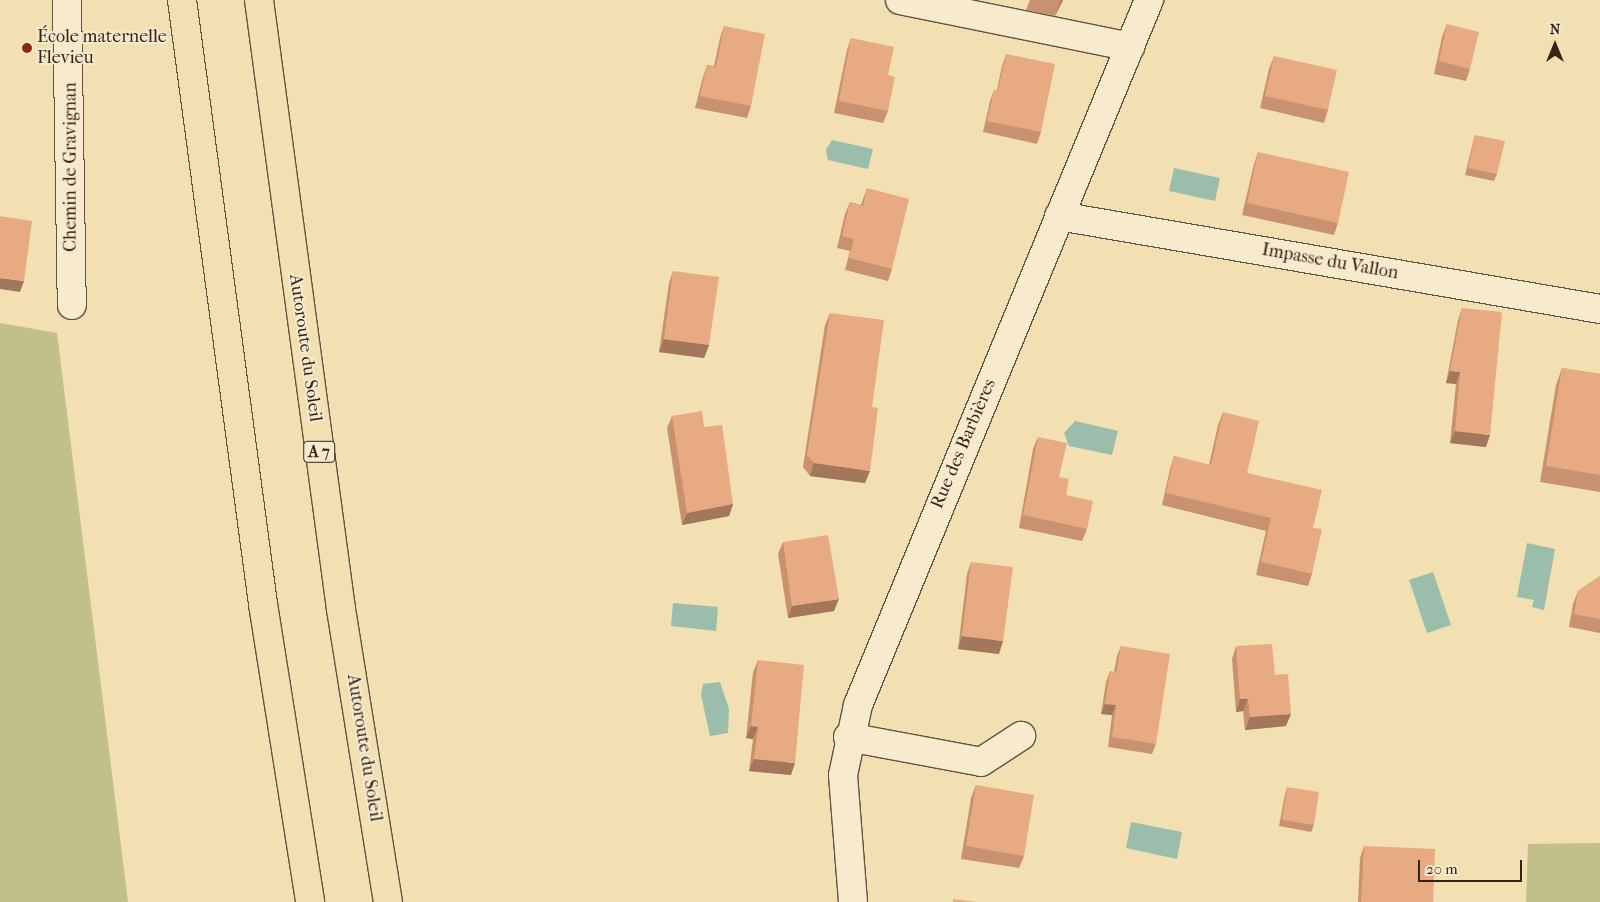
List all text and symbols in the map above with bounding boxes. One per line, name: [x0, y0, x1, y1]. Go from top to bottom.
north arrow: [1530, 20, 1580, 70]
text: N: [1550, 21, 1560, 38]
place label: École maternelle Flevieu: [37, 27, 167, 70]
marker: École maternelle Flevieu: [21, 42, 33, 54]
street label: Chemin de Gravignan: [60, 82, 82, 252]
street label: Impasse du Vallon: [1260, 239, 1400, 285]
street label: Autoroute du Soleil: [284, 273, 326, 423]
street label: Rue des Barbières: [927, 376, 1001, 512]
road number: A 7: [303, 438, 335, 466]
street label: Autoroute du Soleil: [342, 673, 386, 823]
scale bar: [1420, 850, 1524, 882]
text: 20 m: [1426, 860, 1458, 878]

